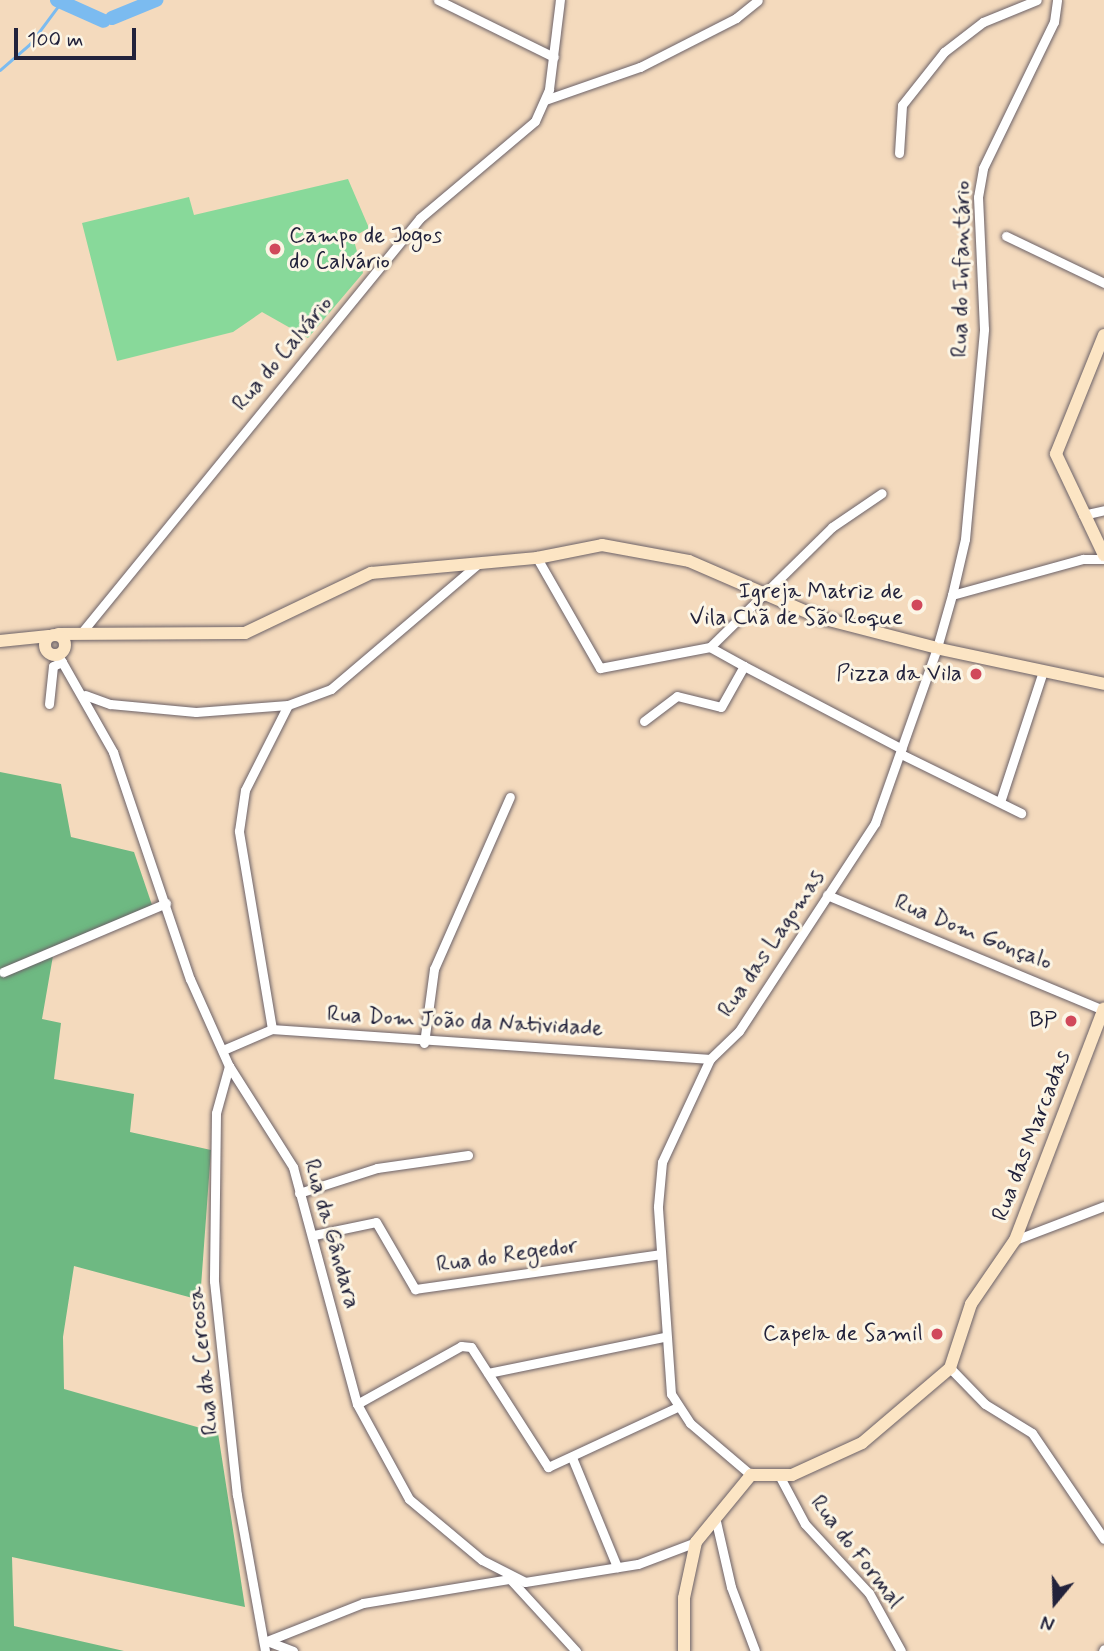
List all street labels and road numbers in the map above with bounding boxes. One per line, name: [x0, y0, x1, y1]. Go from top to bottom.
street label: Rua do Infantário: [947, 180, 977, 358]
street label: Rua do Calvário: [226, 289, 340, 419]
street label: Rua das Lagomas: [712, 864, 832, 1024]
street label: Rua Dom Gonçalo: [889, 889, 1057, 977]
street label: Rua Dom João da Natividade: [327, 1001, 603, 1043]
street label: Rua das Marcadas: [988, 1049, 1076, 1223]
street label: Rua da Gândara: [297, 1157, 365, 1311]
street label: Rua do Regedor: [434, 1232, 580, 1280]
street label: Rua da Cercosa: [183, 1286, 225, 1436]
street label: Rua do Formal: [802, 1488, 910, 1616]

